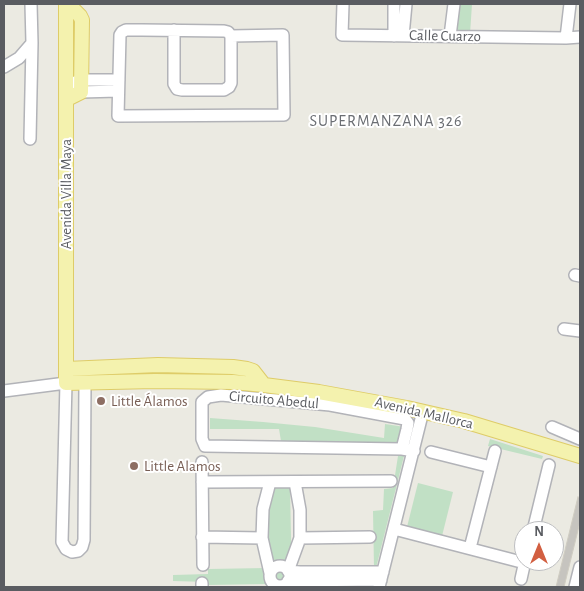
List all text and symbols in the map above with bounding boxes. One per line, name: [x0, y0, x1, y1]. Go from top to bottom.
street label: Calle Cuarzo: [409, 26, 481, 46]
district label: SUPERMANZANA 326: [307, 111, 465, 131]
street label: Avenida Villa Maya: [57, 139, 75, 249]
street label: Circuito Abedul: [228, 387, 320, 413]
place label: Little Álamos: [111, 392, 188, 410]
street label: Avenida Mallorca: [373, 393, 475, 433]
marker: Little Álamos: [95, 395, 107, 407]
place label: Little Alamos: [144, 457, 221, 475]
marker: Little Alamos: [128, 460, 140, 472]
north arrow: [514, 521, 564, 571]
text: N: [534, 525, 544, 539]

